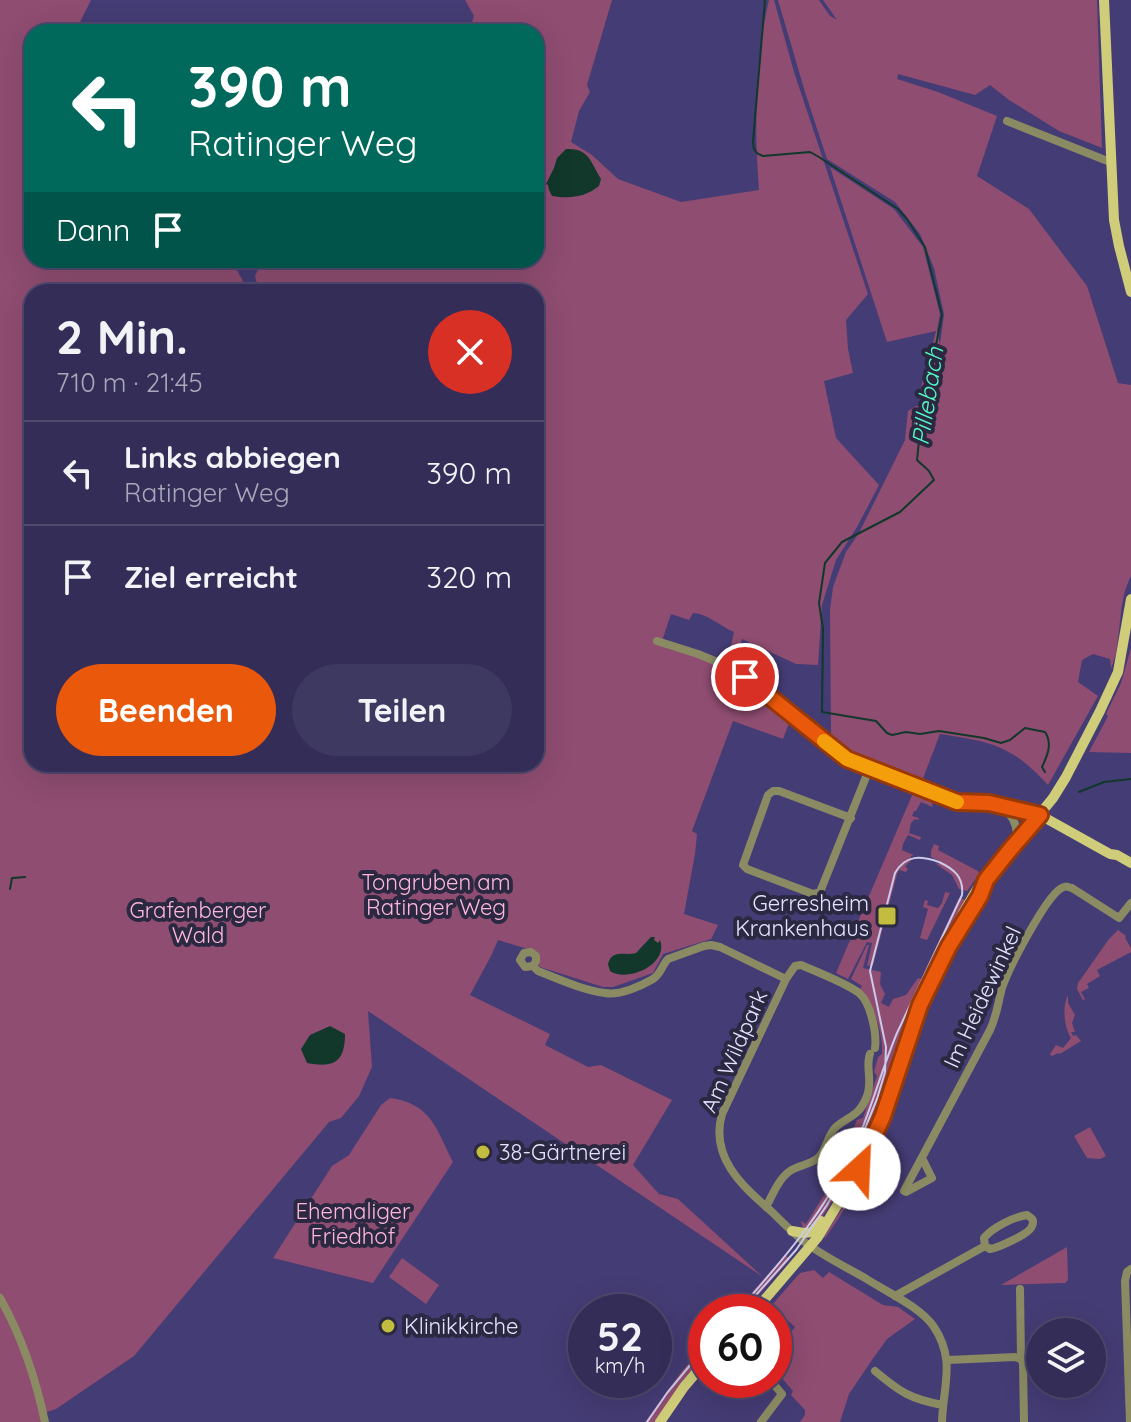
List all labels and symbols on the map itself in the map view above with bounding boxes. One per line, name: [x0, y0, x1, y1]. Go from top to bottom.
water label: Pillebach: [904, 344, 950, 447]
pin: [711, 643, 779, 711]
park label: Tongruben am Ratinger Weg: [361, 868, 511, 921]
place label: Gerresheim Krankenhaus: [735, 889, 869, 942]
park label: Grafenberger Wald: [129, 896, 267, 949]
marker: Gerresheim Krankenhaus: [876, 905, 898, 927]
street label: Im Heidewinkel: [937, 922, 1027, 1072]
street label: Am Wildpark: [694, 985, 774, 1117]
position arrow: [817, 1127, 901, 1211]
place label: 38-Gärtnerei: [499, 1138, 626, 1166]
marker: 38-Gärtnerei: [474, 1143, 492, 1161]
park label: Ehemaliger Friedhof: [296, 1197, 411, 1250]
speed limit sign: 60: [688, 1294, 792, 1398]
place label: Klinikkirche: [404, 1312, 519, 1340]
marker: Klinikkirche: [379, 1317, 397, 1335]

